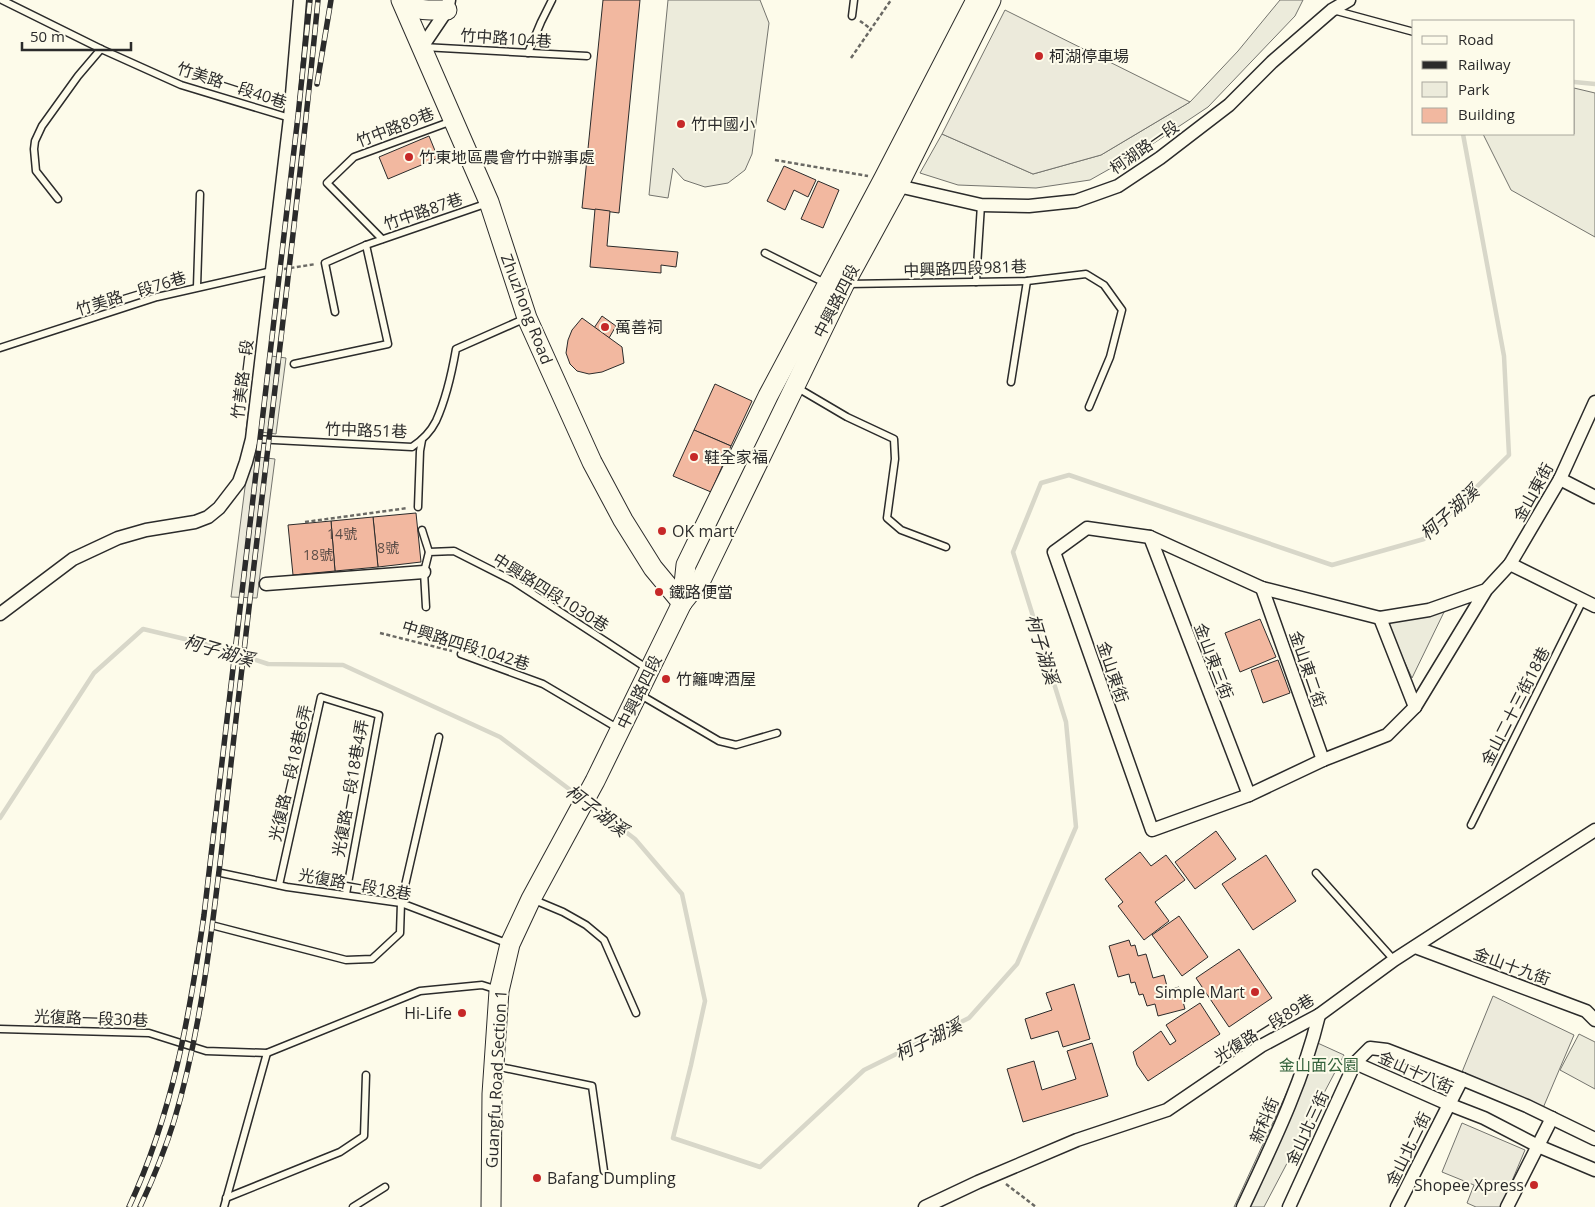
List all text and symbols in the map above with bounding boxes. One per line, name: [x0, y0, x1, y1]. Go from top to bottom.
scale bar: [22, 20, 131, 52]
legend: [1412, 20, 1575, 135]
street label: 竹中路104巷: [460, 24, 552, 52]
text: 50 m: [30, 26, 65, 46]
text: Road: [1458, 29, 1494, 49]
place label: 柯湖停車場: [1049, 45, 1129, 67]
marker: 柯湖停車場: [1033, 50, 1045, 62]
text: Railway: [1458, 54, 1511, 74]
street label: 竹美路一段40巷: [174, 57, 290, 113]
text: Park: [1458, 79, 1489, 99]
street label: 竹中路89巷: [353, 102, 437, 152]
text: Building: [1458, 104, 1515, 124]
place label: 竹中國小: [691, 113, 755, 135]
street label: 柯湖路一段: [1105, 115, 1183, 179]
marker: 竹中國小: [675, 118, 687, 130]
place label: 竹東地區農會竹中辦事處: [419, 146, 595, 168]
marker: 竹東地區農會竹中辦事處: [403, 151, 415, 163]
street label: 竹中路87巷: [381, 187, 465, 235]
street label: Zhuzhong Road: [496, 251, 558, 367]
street label: 中興路四段981巷: [903, 255, 1027, 281]
street label: 中興路四段: [808, 260, 864, 342]
street label: 竹美路一段76巷: [73, 266, 189, 320]
place label: 萬善祠: [615, 316, 663, 338]
marker: 萬善祠: [599, 321, 611, 333]
street label: 竹美路一段: [226, 338, 258, 420]
street label: 竹中路51巷: [324, 418, 408, 442]
place label: 鞋全家福: [704, 446, 768, 468]
marker: 鞋全家福: [688, 451, 700, 463]
street label: 金山東街: [1508, 459, 1558, 525]
water label: 柯子湖溪: [1414, 477, 1486, 545]
place label: OK mart: [672, 520, 735, 542]
house number: 14號: [327, 524, 357, 543]
marker: OK mart: [656, 525, 668, 537]
house number: 8號: [377, 538, 399, 557]
house number: 18號: [303, 545, 333, 564]
street label: 中興路四段1030巷: [489, 548, 613, 636]
place label: 鐵路便當: [669, 581, 733, 603]
marker: 鐵路便當: [653, 586, 665, 598]
water label: 柯子湖溪: [1021, 611, 1066, 690]
street label: 中興路四段1042巷: [399, 615, 533, 675]
street label: 金山東三街: [1189, 620, 1239, 702]
street label: 金山東二街: [1285, 628, 1331, 710]
water label: 柯子湖溪: [181, 629, 260, 672]
street label: 金山東街: [1092, 638, 1134, 706]
street label: 金山二十三街18巷: [1476, 643, 1554, 769]
street label: 中興路四段: [612, 651, 666, 733]
place label: 竹籬啤酒屋: [676, 668, 756, 690]
marker: 竹籬啤酒屋: [660, 673, 672, 685]
street label: 光復路一段18巷6弄: [264, 703, 316, 843]
street label: 光復路一段18巷4弄: [327, 717, 373, 859]
water label: 柯子湖溪: [561, 779, 635, 843]
street label: 光復路一段18巷: [297, 863, 413, 905]
street label: 金山十九街: [1471, 942, 1553, 990]
place label: Simple Mart: [1155, 981, 1245, 1003]
marker: Simple Mart: [1249, 986, 1261, 998]
street label: 光復路一段89巷: [1210, 988, 1318, 1068]
street label: Guangfu Road Section 1: [480, 989, 512, 1169]
place label: Hi-Life: [404, 1002, 452, 1024]
street label: 光復路一段30巷: [33, 1005, 149, 1031]
marker: Hi-Life: [456, 1007, 468, 1019]
water label: 柯子湖溪: [890, 1011, 968, 1066]
street label: 金山十八街: [1375, 1046, 1457, 1098]
park label: 金山面公園: [1279, 1054, 1359, 1076]
street label: 金山北三街: [1280, 1087, 1334, 1169]
street label: 新科街: [1244, 1094, 1284, 1146]
street label: 金山北二街: [1381, 1108, 1435, 1190]
place label: Bafang Dumpling: [547, 1167, 676, 1189]
marker: Bafang Dumpling: [531, 1172, 543, 1184]
place label: Shopee Xpress: [1414, 1174, 1524, 1196]
marker: Shopee Xpress: [1528, 1179, 1540, 1191]

